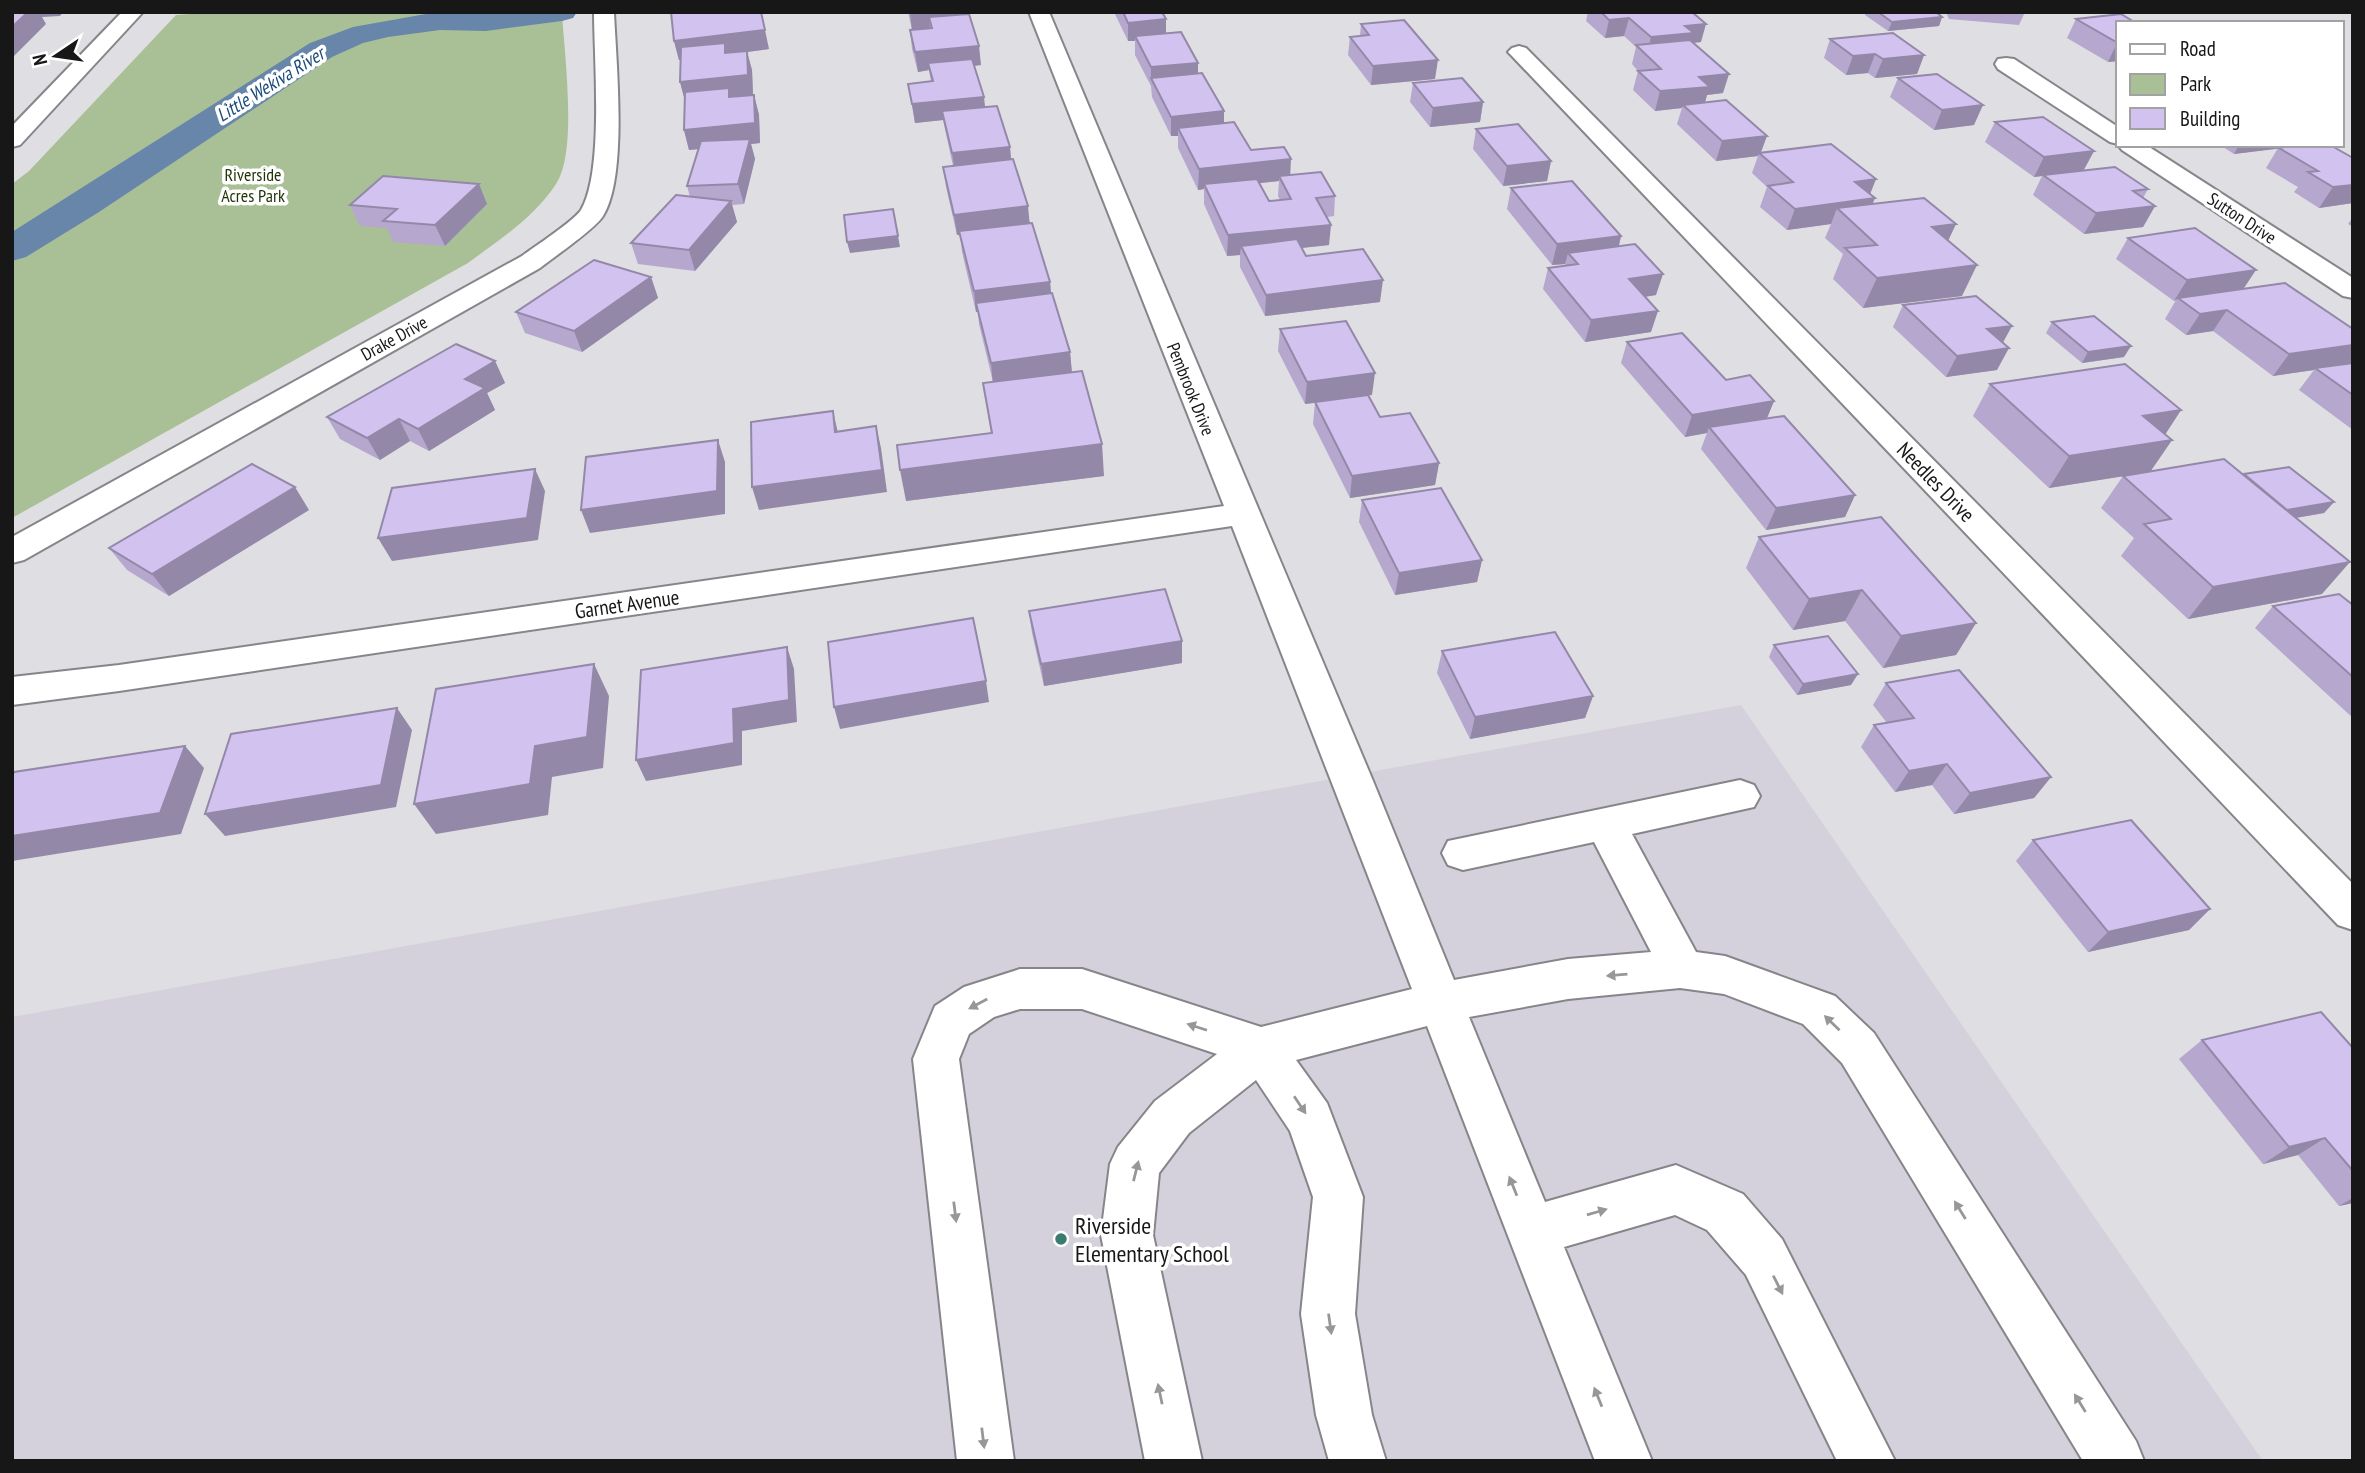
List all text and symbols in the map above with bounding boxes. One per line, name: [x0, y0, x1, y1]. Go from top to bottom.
north arrow: [21, 21, 91, 91]
legend: [2116, 21, 2344, 147]
text: Road: [2180, 35, 2216, 62]
water label: Little Wekiva River: [212, 40, 331, 127]
text: N: [27, 52, 52, 68]
text: Park: [2180, 70, 2211, 97]
text: Building: [2180, 105, 2240, 132]
park label: Riverside Acres Park: [221, 163, 285, 207]
street label: Sutton Drive: [2203, 187, 2281, 249]
street label: Drake Drive: [357, 310, 431, 366]
street label: Pembrook Drive: [1162, 339, 1220, 439]
street label: Needles Drive: [1891, 436, 1981, 528]
street label: Garnet Avenue: [573, 583, 681, 625]
one-way arrow: [1605, 970, 1627, 981]
one-way arrow: [968, 998, 988, 1010]
one-way arrow: [1824, 1015, 1841, 1031]
one-way arrow: [1186, 1021, 1207, 1031]
one-way arrow: [1293, 1095, 1306, 1114]
one-way arrow: [1131, 1159, 1142, 1181]
one-way arrow: [1508, 1176, 1519, 1197]
one-way arrow: [1953, 1200, 1966, 1220]
one-way arrow: [950, 1201, 961, 1223]
one-way arrow: [1586, 1207, 1607, 1217]
place label: Riverside Elementary School: [1075, 1210, 1229, 1269]
marker: Riverside Elementary School: [1053, 1231, 1069, 1247]
one-way arrow: [1773, 1275, 1784, 1295]
one-way arrow: [1325, 1313, 1336, 1335]
one-way arrow: [1155, 1383, 1166, 1405]
one-way arrow: [1593, 1387, 1604, 1408]
one-way arrow: [2074, 1393, 2087, 1412]
one-way arrow: [977, 1427, 988, 1449]

